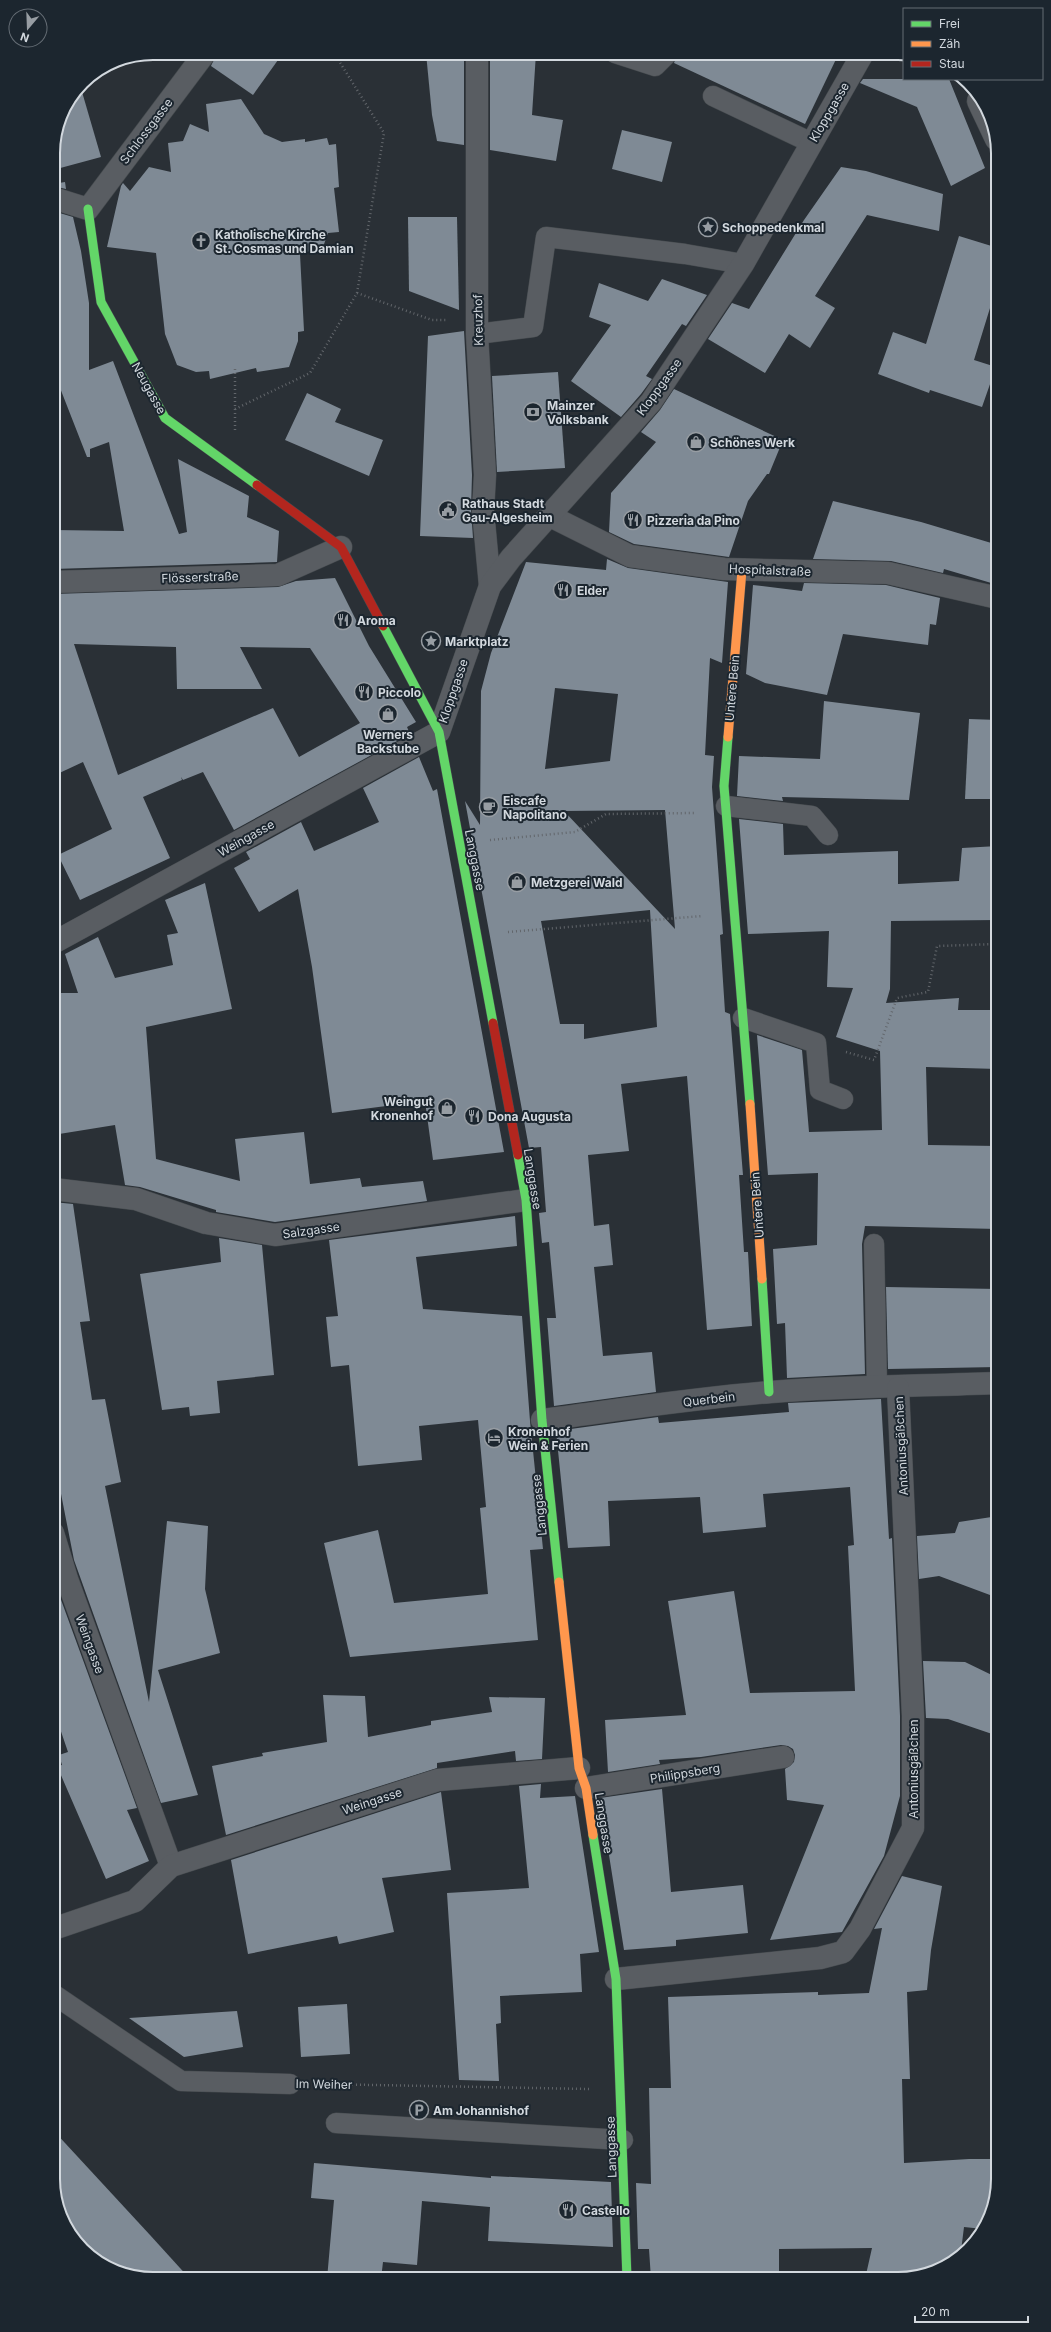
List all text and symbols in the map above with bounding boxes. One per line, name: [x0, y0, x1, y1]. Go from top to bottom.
north arrow: [8, 8, 48, 48]
legend: [903, 8, 1043, 80]
text: Frei: [939, 16, 960, 31]
text: N: [18, 29, 31, 45]
text: Zäh: [939, 36, 960, 51]
text: Stau: [939, 56, 965, 71]
street label: Kloppgasse: [806, 79, 852, 145]
street label: Schlossgasse: [116, 95, 176, 167]
place icon: Schoppedenkmal: [697, 216, 719, 238]
place label: Schoppedenkmal: [722, 220, 824, 235]
place label: Katholische Kirche St. Cosmas und Damian: [215, 227, 354, 256]
church icon: Katholische Kirche St. Cosmas und Damian: [190, 230, 212, 252]
street label: Kreuzhof: [470, 293, 486, 346]
street label: Kloppgasse: [633, 356, 685, 418]
street label: Neugasse: [129, 359, 169, 417]
place label: Mainzer Volksbank: [547, 398, 609, 427]
bank icon: Mainzer Volksbank: [522, 401, 544, 423]
shop icon: Schönes Werk: [685, 431, 707, 453]
place label: Schönes Werk: [710, 435, 795, 450]
place label: Rathaus Stadt Gau-Algesheim: [462, 496, 553, 525]
public building icon: Rathaus Stadt Gau-Algesheim: [437, 499, 459, 521]
restaurant icon: Pizzeria da Pino: [622, 509, 644, 531]
place label: Pizzeria da Pino: [647, 513, 740, 528]
street label: Hospitalstraße: [729, 561, 811, 579]
street label: Flösserstraße: [161, 568, 239, 586]
restaurant icon: Elder: [552, 579, 574, 601]
place label: Elder: [577, 583, 607, 598]
restaurant icon: Aroma: [332, 609, 354, 631]
place label: Aroma: [357, 613, 396, 628]
place icon: Marktplatz: [420, 630, 442, 652]
place label: Marktplatz: [445, 634, 509, 649]
street label: Untere Bein: [722, 654, 742, 722]
street label: Kloppgasse: [435, 657, 471, 725]
restaurant icon: Piccolo: [353, 681, 375, 703]
place label: Piccolo: [378, 685, 421, 700]
shop icon: Werners Backstube: [377, 703, 399, 725]
place label: Werners Backstube: [357, 727, 419, 756]
place label: Eiscafe Napolitano: [503, 793, 567, 822]
cafe icon: Eiscafe Napolitano: [478, 796, 500, 818]
street label: Weingasse: [215, 816, 277, 860]
street label: Langgasse: [462, 828, 488, 892]
shop icon: Metzgerei Wald: [506, 871, 528, 893]
place label: Metzgerei Wald: [531, 875, 622, 890]
place label: Weingut Kronenhof: [371, 1094, 434, 1123]
shop icon: Weingut Kronenhof: [436, 1097, 458, 1119]
restaurant icon: Dona Augusta: [463, 1105, 485, 1127]
place label: Dona Augusta: [488, 1109, 571, 1124]
street label: Langgasse: [521, 1147, 545, 1211]
street label: Untere Bein: [747, 1171, 767, 1239]
street label: Salzgasse: [281, 1219, 341, 1241]
street label: Querbein: [682, 1388, 736, 1410]
street label: Antoniusgäßchen: [891, 1396, 911, 1496]
place label: Kronenhof Wein & Ferien: [508, 1424, 588, 1453]
hotel icon: Kronenhof Wein & Ferien: [483, 1427, 505, 1449]
street label: Langgasse: [528, 1474, 550, 1536]
street label: Weingasse: [72, 1612, 108, 1676]
street label: Antoniusgäßchen: [906, 1719, 921, 1819]
street label: Philippsberg: [649, 1760, 721, 1786]
street label: Weingasse: [340, 1784, 404, 1818]
street label: Langgasse: [592, 1791, 616, 1855]
street label: Im Weiher: [295, 2076, 353, 2092]
parking icon: Am Johannishof: [408, 2099, 430, 2121]
place label: Am Johannishof: [433, 2103, 529, 2118]
street label: Langgasse: [602, 2116, 620, 2178]
restaurant icon: Castello: [557, 2199, 579, 2221]
place label: Castello: [582, 2203, 630, 2218]
scale bar: [915, 2298, 1028, 2324]
text: 20 m: [921, 2304, 950, 2319]

